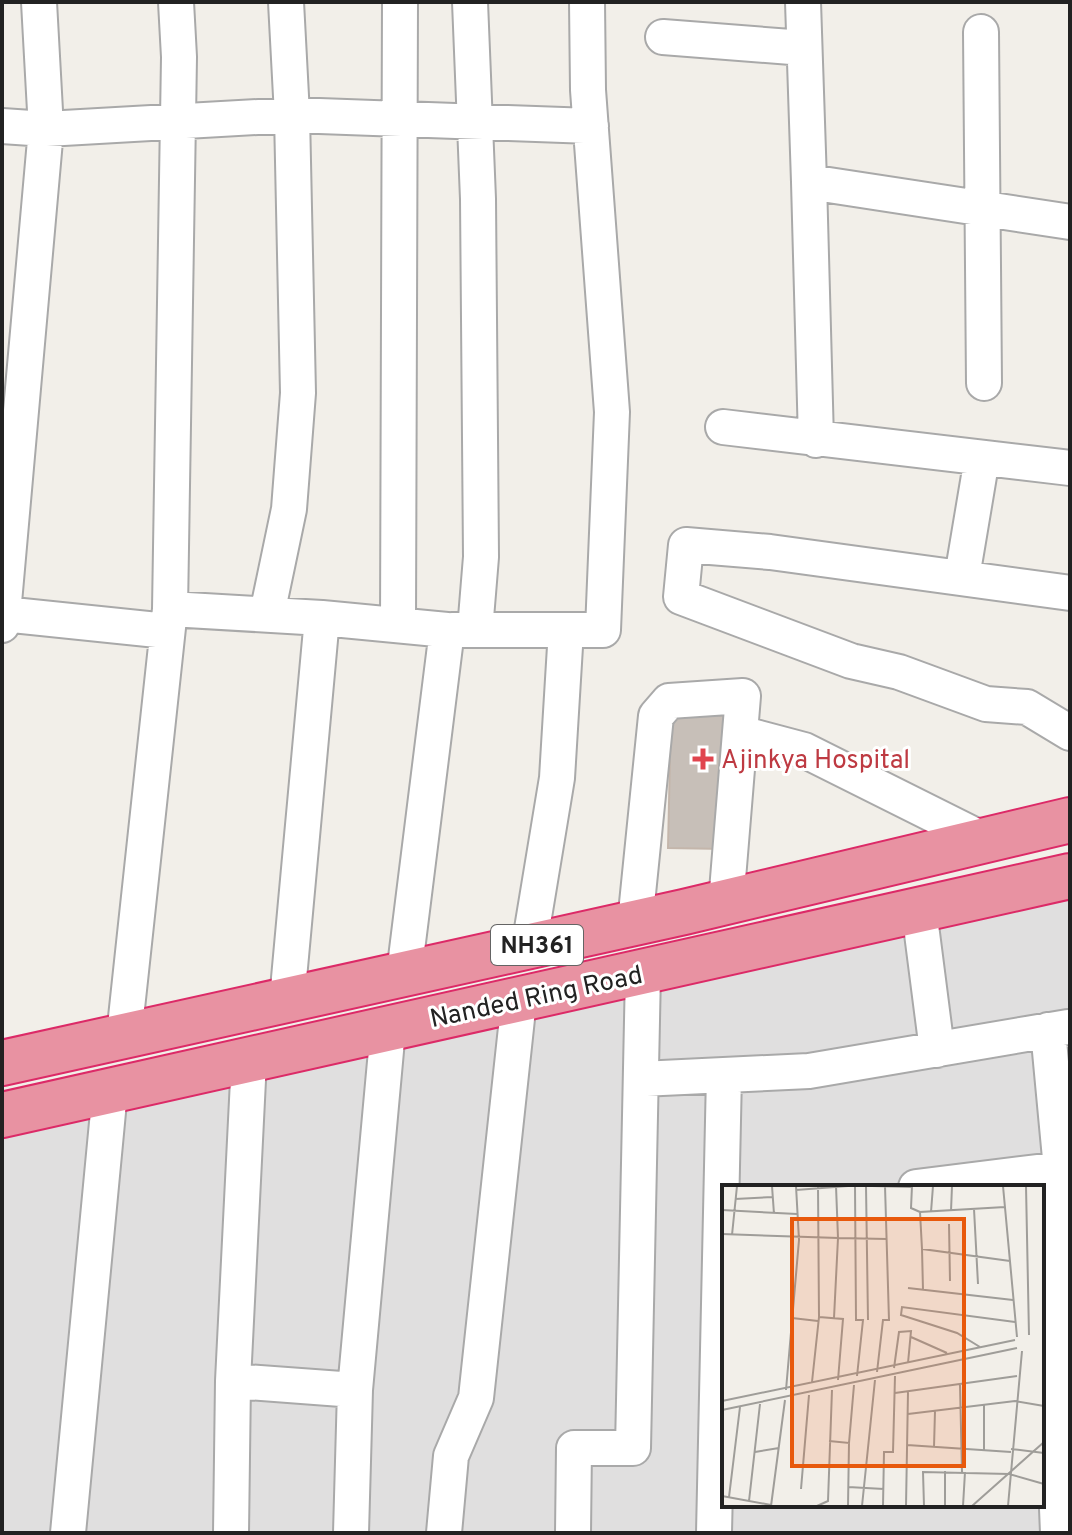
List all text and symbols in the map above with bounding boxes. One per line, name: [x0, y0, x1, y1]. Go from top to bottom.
place label: Ajinkya Hospital: [721, 745, 910, 778]
marker: Ajinkya Hospital: [692, 748, 714, 770]
road number: NH361: [491, 925, 583, 965]
street label: Nanded Ring Road: [427, 960, 646, 1037]
inset map: [722, 1185, 1044, 1507]

